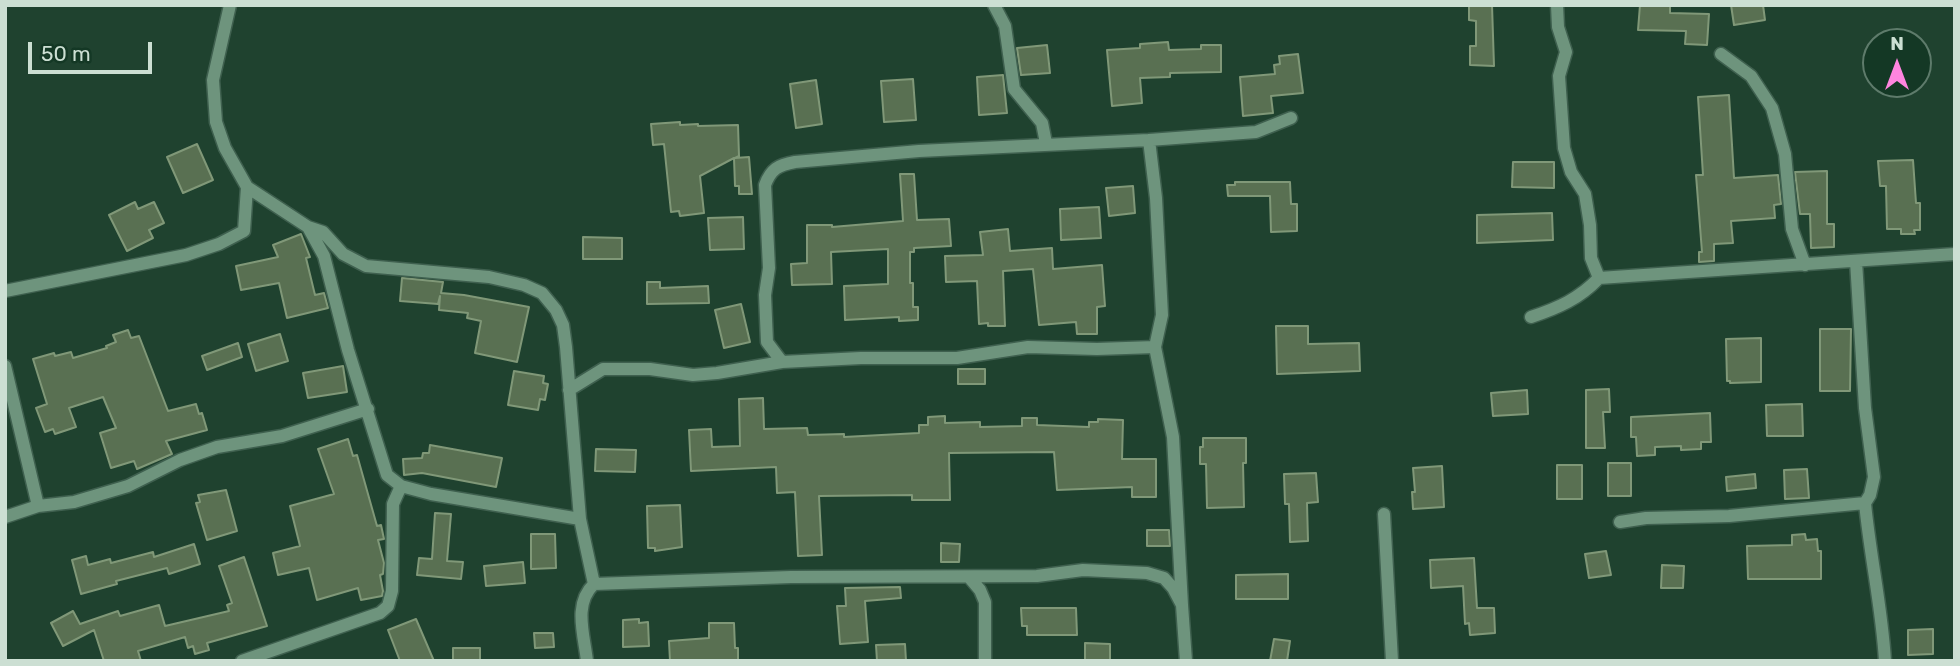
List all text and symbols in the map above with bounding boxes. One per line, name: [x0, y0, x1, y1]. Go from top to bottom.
scale bar: [32, 28, 156, 72]
north arrow: [1862, 28, 1932, 98]
text: N: [1890, 32, 1904, 55]
text: 50 m: [41, 41, 91, 66]

